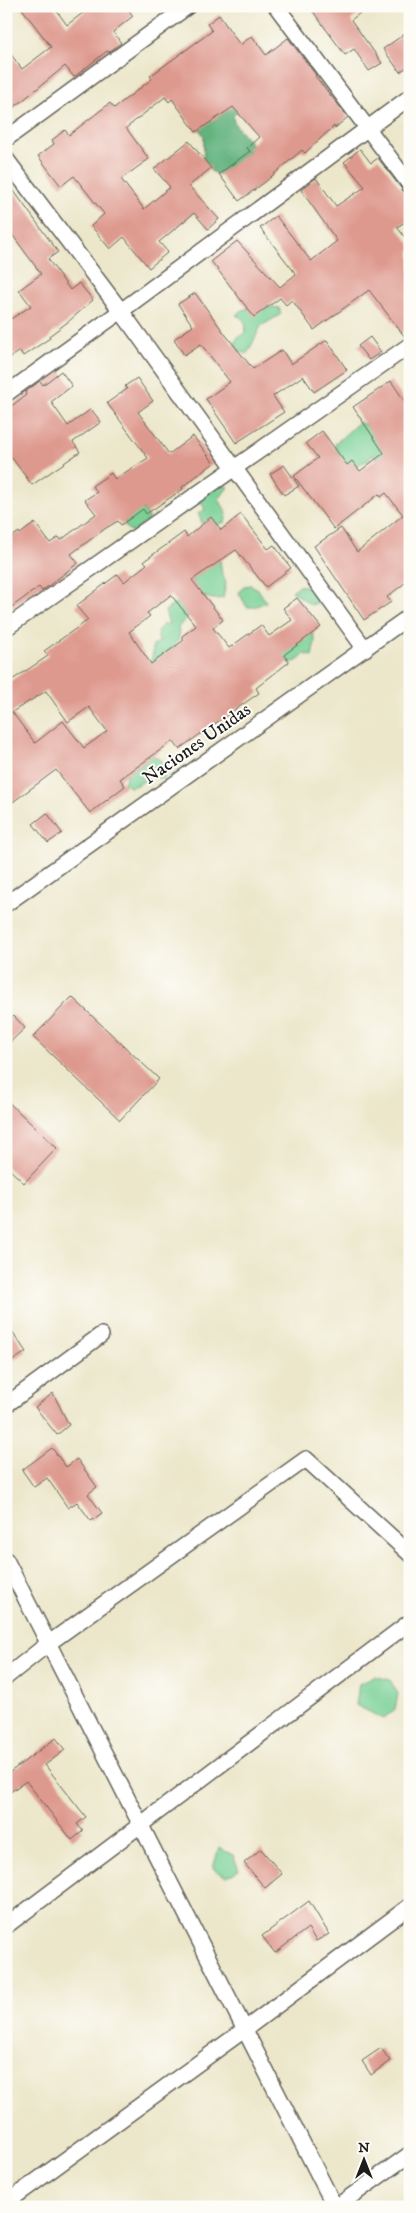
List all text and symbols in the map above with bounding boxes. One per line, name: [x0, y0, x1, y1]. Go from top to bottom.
street label: Naciones Unidas: [139, 698, 255, 790]
north arrow: [338, 2136, 388, 2186]
text: N: [358, 2139, 370, 2157]

